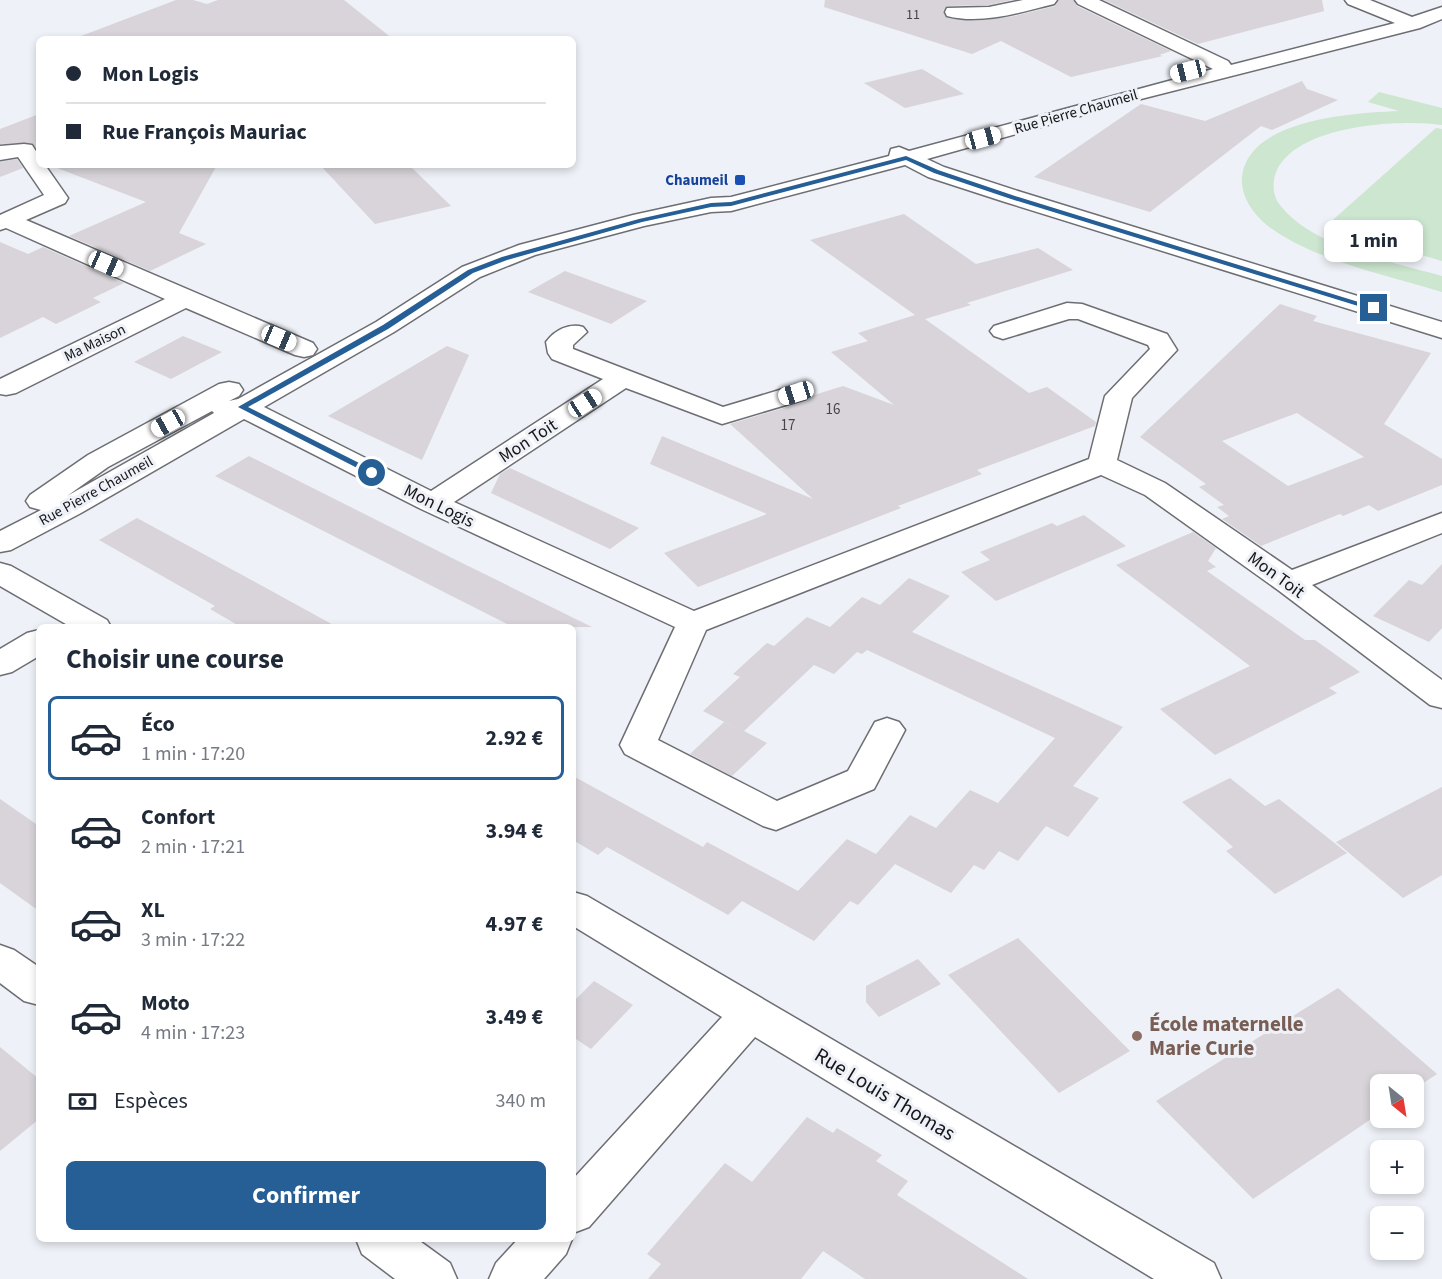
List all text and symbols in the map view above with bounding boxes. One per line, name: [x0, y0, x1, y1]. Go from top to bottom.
house number: 11: [906, 5, 920, 25]
text: Mon Logis: [102, 58, 199, 90]
car: [1168, 58, 1208, 84]
street label: Rue Pierre Chaumeil: [1012, 84, 1140, 140]
text: Rue François Mauriac: [102, 116, 307, 148]
car: [963, 125, 1003, 151]
place label: Chaumeil: [665, 170, 729, 191]
marker: Chaumeil: [733, 173, 747, 187]
callout: 1 min: [1324, 221, 1424, 263]
text: 1 min: [1349, 227, 1398, 255]
car: [86, 248, 126, 280]
route end: [1360, 294, 1387, 321]
street label: Ma Maison: [61, 319, 129, 367]
car: [259, 323, 299, 353]
car: [776, 379, 816, 407]
car: [565, 386, 605, 420]
house number: 16: [826, 399, 840, 420]
car: [148, 406, 188, 440]
street label: Mon Toit: [494, 413, 562, 469]
house number: 17: [781, 415, 795, 436]
street label: Rue Pierre Chaumeil: [35, 451, 157, 531]
route start: [358, 459, 385, 486]
street label: Mon Logis: [400, 478, 478, 534]
street label: Mon Toit: [1242, 546, 1310, 604]
text: Choisir une course: [66, 640, 284, 679]
text: Éco: [141, 708, 175, 740]
icon: car: [69, 711, 123, 765]
text: 2.92 €: [486, 722, 543, 754]
text: 1 min · 17:20: [141, 740, 245, 768]
text: Confort: [141, 801, 215, 833]
icon: car: [69, 804, 123, 858]
text: 3.94 €: [486, 815, 543, 847]
text: 2 min · 17:21: [141, 833, 245, 861]
text: XL: [141, 894, 165, 926]
icon: car: [69, 897, 123, 951]
text: 4.97 €: [486, 908, 543, 940]
text: 3 min · 17:22: [141, 926, 245, 954]
text: Moto: [141, 987, 190, 1019]
icon: car: [69, 990, 123, 1044]
text: 3.49 €: [486, 1001, 543, 1033]
place label: École maternelle Marie Curie: [1149, 1009, 1304, 1063]
text: 4 min · 17:23: [141, 1019, 245, 1047]
marker: École maternelle Marie Curie: [1130, 1029, 1144, 1043]
street label: Rue Louis Thomas: [809, 1040, 961, 1148]
north arrow: [1370, 1074, 1424, 1128]
map controls: [1370, 1074, 1424, 1260]
icon: cash: [66, 1085, 99, 1118]
text: Espèces: [114, 1085, 188, 1117]
text: 340 m: [496, 1087, 546, 1115]
button: +: [1370, 1140, 1424, 1194]
button: Confirmer: [66, 1161, 546, 1230]
button: −: [1370, 1206, 1424, 1260]

